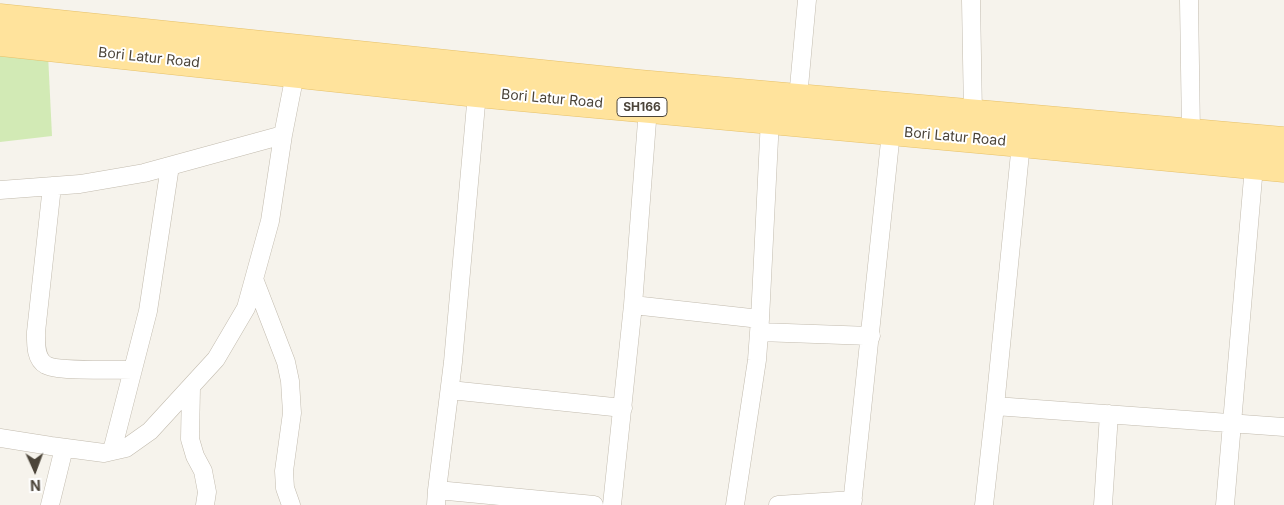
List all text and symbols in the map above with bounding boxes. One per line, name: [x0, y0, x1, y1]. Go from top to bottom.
street label: Bori Latur Road: [97, 44, 201, 72]
street label: Bori Latur Road: [500, 86, 604, 112]
road number: SH166: [617, 98, 667, 116]
street label: Bori Latur Road: [903, 124, 1007, 150]
north arrow: [10, 445, 60, 495]
text: N: [30, 477, 41, 494]

